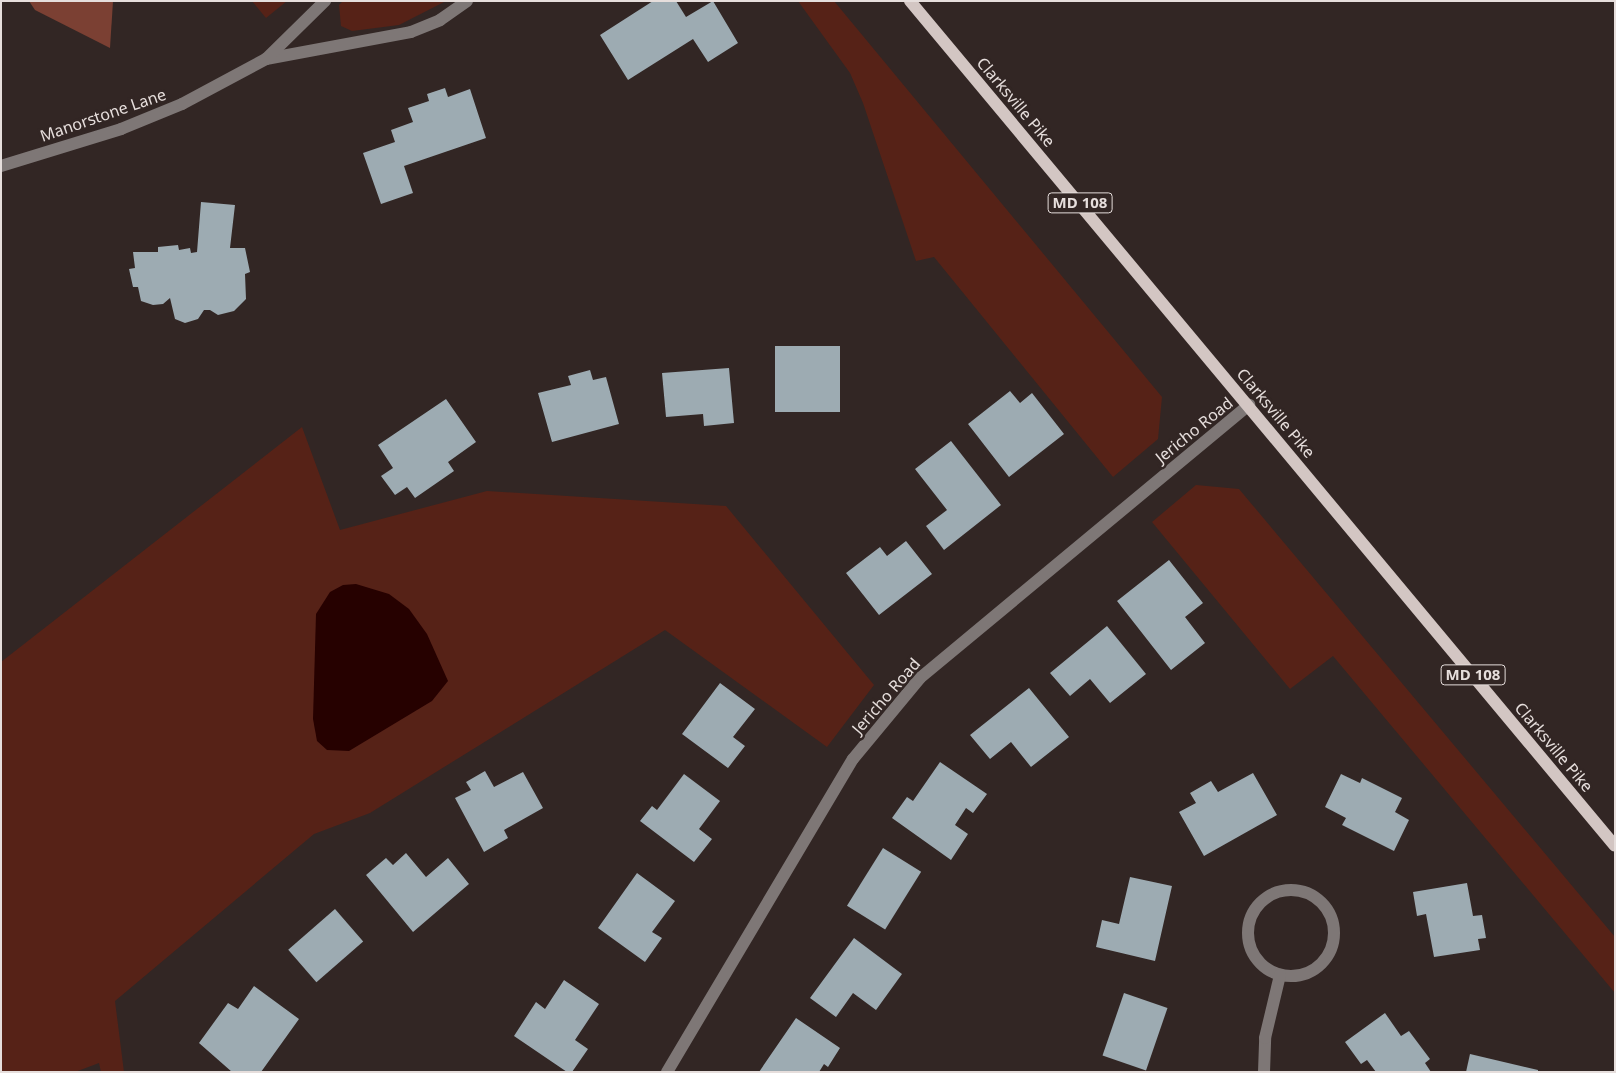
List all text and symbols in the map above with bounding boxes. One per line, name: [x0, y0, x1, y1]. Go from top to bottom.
street label: Clarksville Pike: [973, 53, 1059, 151]
street label: Manorstone Lane: [37, 84, 169, 146]
road number: MD 108: [1048, 190, 1112, 216]
street label: Clarksville Pike: [1233, 364, 1319, 462]
street label: Jericho Road: [1151, 393, 1237, 467]
street label: Jericho Road: [848, 654, 924, 738]
road number: MD 108: [1440, 662, 1506, 688]
street label: Clarksville Pike: [1511, 698, 1597, 796]

